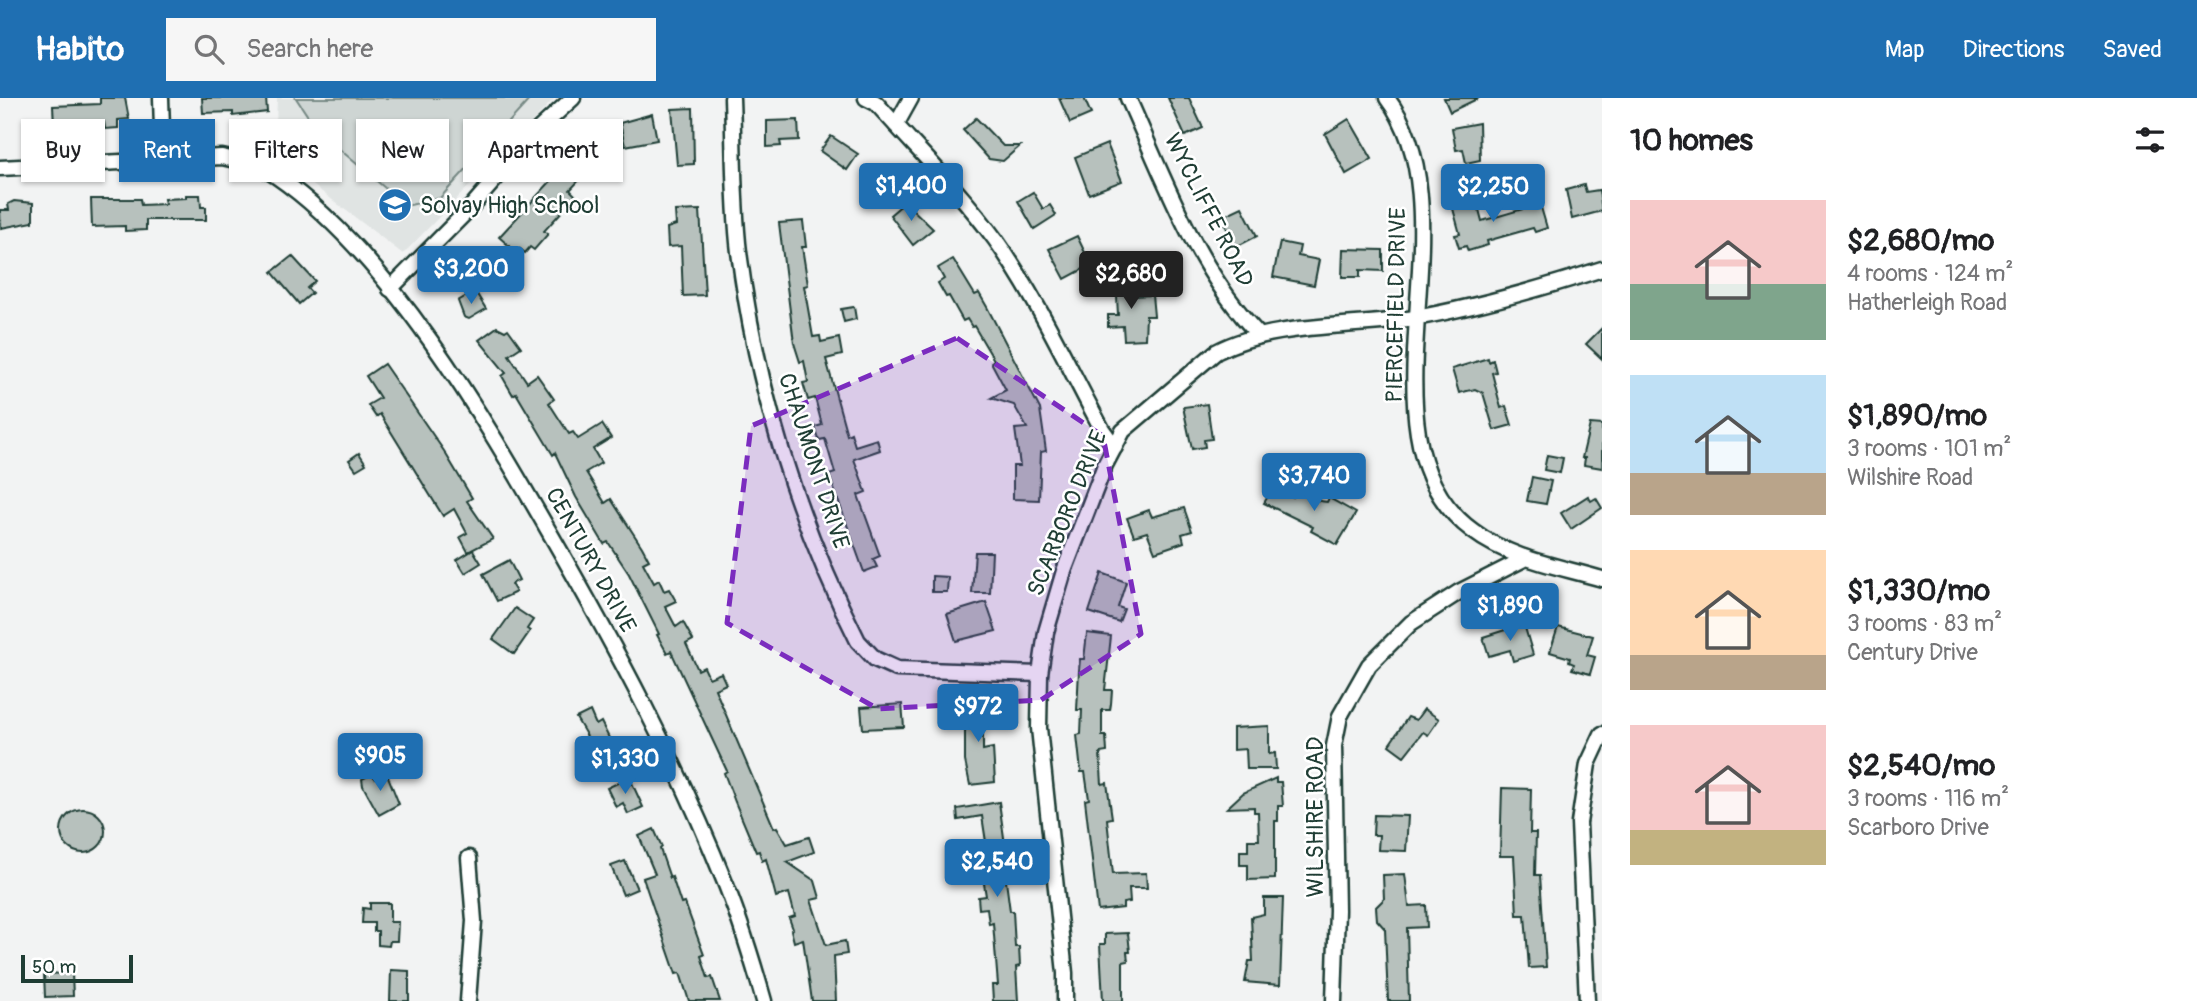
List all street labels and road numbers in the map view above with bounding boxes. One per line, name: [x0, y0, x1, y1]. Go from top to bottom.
street label: WYCLIFFE ROAD: [1158, 128, 1260, 292]
street label: PIERCEFIELD DRIVE: [1380, 207, 1412, 403]
street label: CHAUMONT DRIVE: [772, 369, 856, 553]
street label: SCARBORO DRIVE: [1021, 426, 1113, 600]
street label: CENTURY DRIVE: [539, 482, 643, 638]
street label: WILSHIRE ROAD: [1301, 736, 1330, 898]

